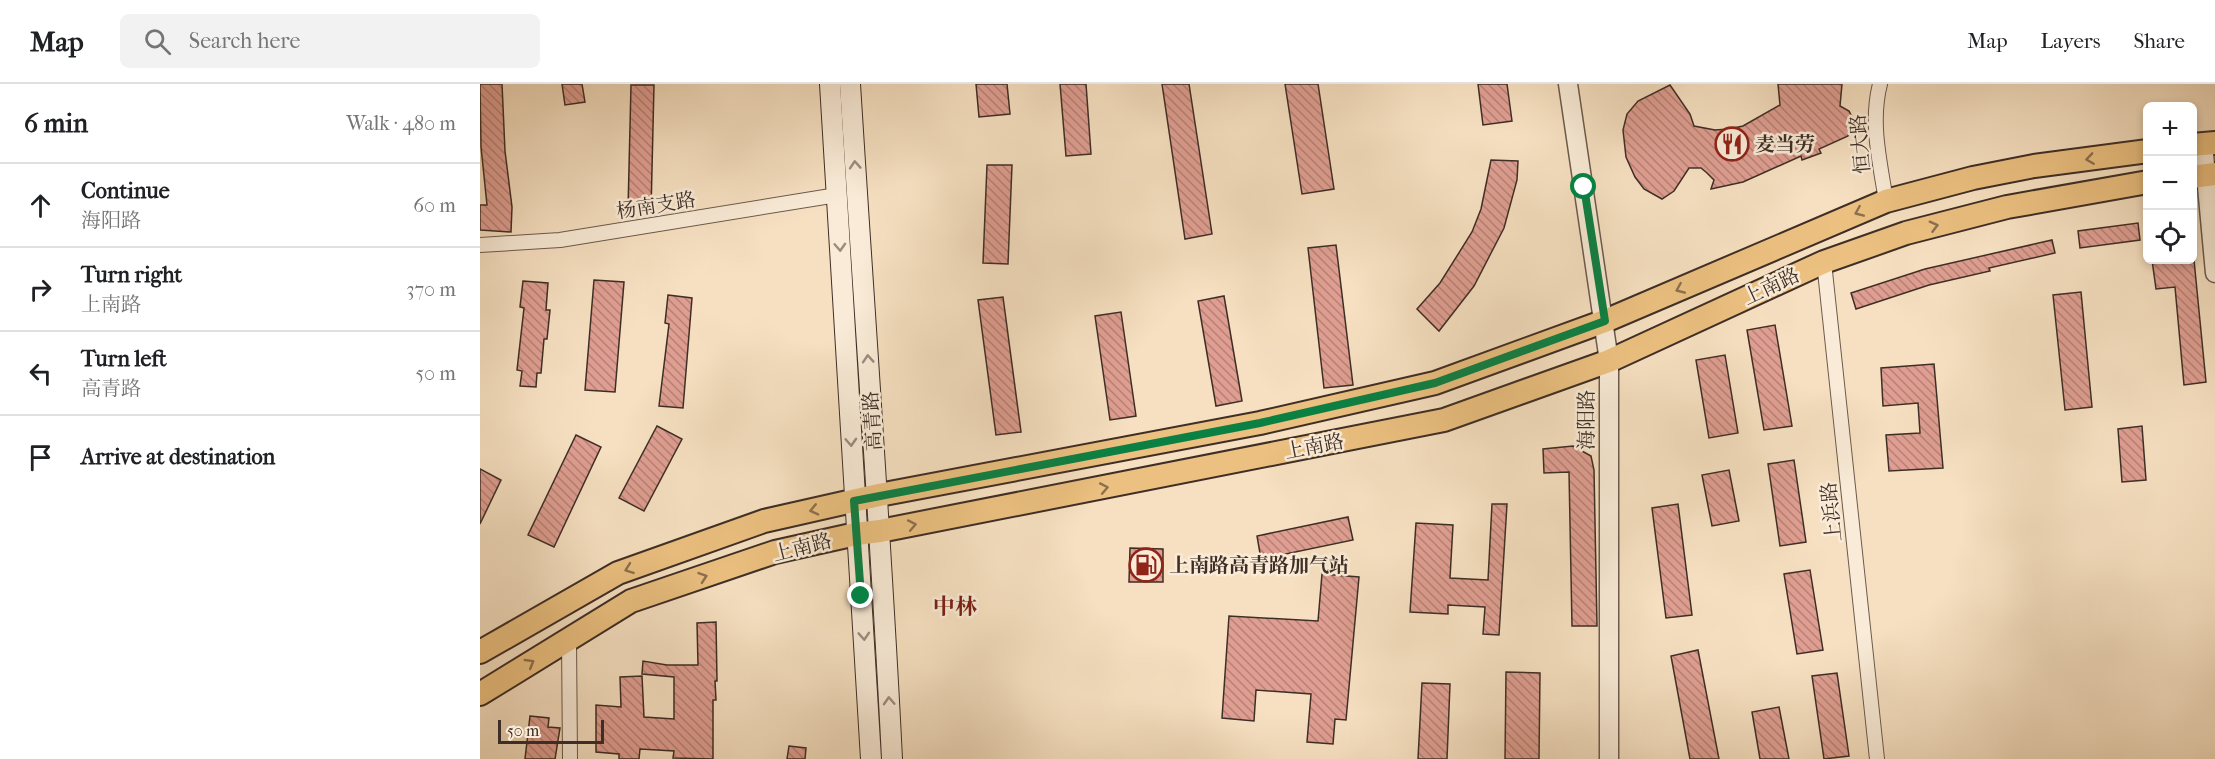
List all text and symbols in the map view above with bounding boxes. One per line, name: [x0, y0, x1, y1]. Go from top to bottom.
search box: [120, 14, 540, 68]
text: Map: [30, 25, 84, 58]
icon: search: [141, 25, 174, 58]
text: Search here: [189, 28, 300, 54]
text: Map: [1967, 29, 2008, 53]
text: Layers: [2041, 29, 2100, 53]
text: Share: [2133, 29, 2185, 53]
map controls: [2143, 102, 2197, 264]
button: +: [2143, 102, 2197, 156]
text: 6 min: [24, 108, 88, 139]
text: Walk · 480 m: [346, 112, 456, 135]
street label: 恒大路: [1846, 113, 1875, 175]
restaurant icon: 麦当劳: [1714, 126, 1750, 162]
place label: 麦当劳: [1755, 133, 1815, 156]
one-way arrow: [2085, 152, 2094, 164]
button: −: [2143, 156, 2197, 210]
one-way arrow: [849, 160, 862, 169]
route start: [1570, 173, 1596, 199]
text: Continue: [81, 178, 170, 204]
street label: 杨南支路: [615, 188, 697, 223]
icon: ahead: [24, 189, 57, 222]
text: 60 m: [413, 194, 456, 217]
one-way arrow: [1855, 205, 1866, 217]
text: 海阳路: [81, 209, 141, 232]
button: locate: [2143, 210, 2197, 264]
one-way arrow: [1929, 220, 1939, 233]
one-way arrow: [833, 243, 846, 252]
text: Turn right: [81, 262, 182, 288]
street label: 上南路: [1739, 263, 1803, 310]
icon: right: [24, 273, 57, 306]
text: 370 m: [406, 278, 456, 301]
one-way arrow: [1676, 282, 1687, 294]
text: 上南路: [81, 293, 141, 316]
text: Turn left: [81, 346, 167, 372]
one-way arrow: [861, 355, 874, 364]
icon: left: [24, 357, 57, 390]
text: 50 m: [415, 362, 456, 385]
text: 高青路: [81, 377, 141, 400]
street label: 高青路: [859, 390, 886, 452]
street label: 海阳路: [1575, 390, 1598, 450]
street label: 上南路: [1282, 429, 1346, 464]
one-way arrow: [845, 437, 858, 446]
icon: arrive: [24, 441, 57, 474]
text: Arrive at destination: [81, 444, 275, 470]
street label: 上浜路: [1817, 481, 1846, 543]
one-way arrow: [1098, 482, 1108, 495]
one-way arrow: [809, 503, 819, 516]
one-way arrow: [907, 519, 917, 532]
street label: 上南路: [770, 529, 834, 566]
fuel station icon: 上南路高青路加气站: [1128, 547, 1164, 583]
place label: 上南路高青路加气站: [1169, 554, 1349, 577]
one-way arrow: [624, 562, 635, 575]
one-way arrow: [697, 571, 708, 584]
route end: [847, 582, 873, 608]
district label: 中林: [933, 594, 977, 620]
one-way arrow: [857, 632, 870, 641]
one-way arrow: [524, 659, 534, 670]
one-way arrow: [883, 696, 896, 705]
scale bar: [498, 717, 604, 744]
text: 50 m: [507, 721, 539, 740]

